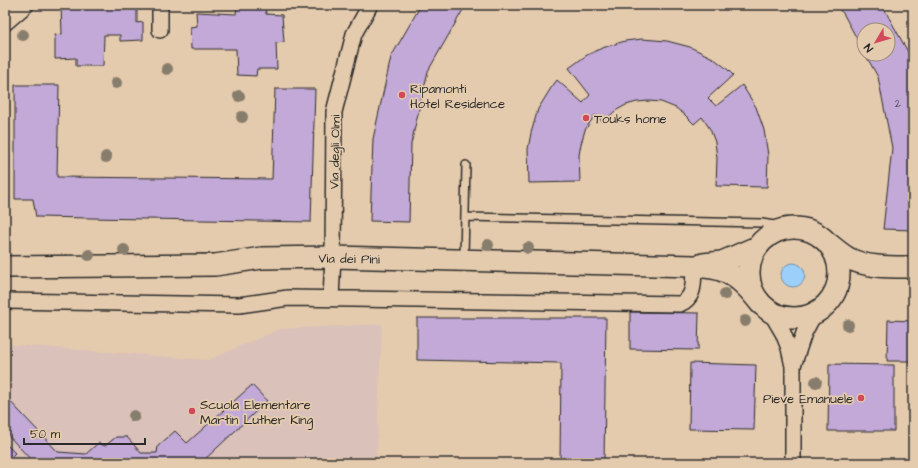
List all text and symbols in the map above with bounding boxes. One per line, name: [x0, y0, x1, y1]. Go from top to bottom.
north arrow: [856, 22, 896, 62]
text: N: [860, 40, 877, 55]
place label: Ripamonti Hotel Residence: [410, 80, 505, 113]
marker: Ripamonti Hotel Residence: [397, 90, 407, 100]
house number: 2: [895, 96, 902, 111]
place label: Touks home: [594, 110, 667, 128]
marker: Touks home: [581, 113, 591, 123]
street label: Via degli Olmi: [325, 115, 346, 189]
street label: Via dei Pini: [318, 249, 380, 269]
place label: Pieve Emanuele: [763, 390, 853, 408]
marker: Pieve Emanuele: [856, 393, 866, 403]
place label: Scuola Elementare Martin Luther King: [200, 396, 314, 430]
marker: Scuola Elementare Martin Luther King: [187, 406, 197, 416]
scale bar: [24, 420, 145, 446]
text: 50 m: [30, 426, 61, 443]

